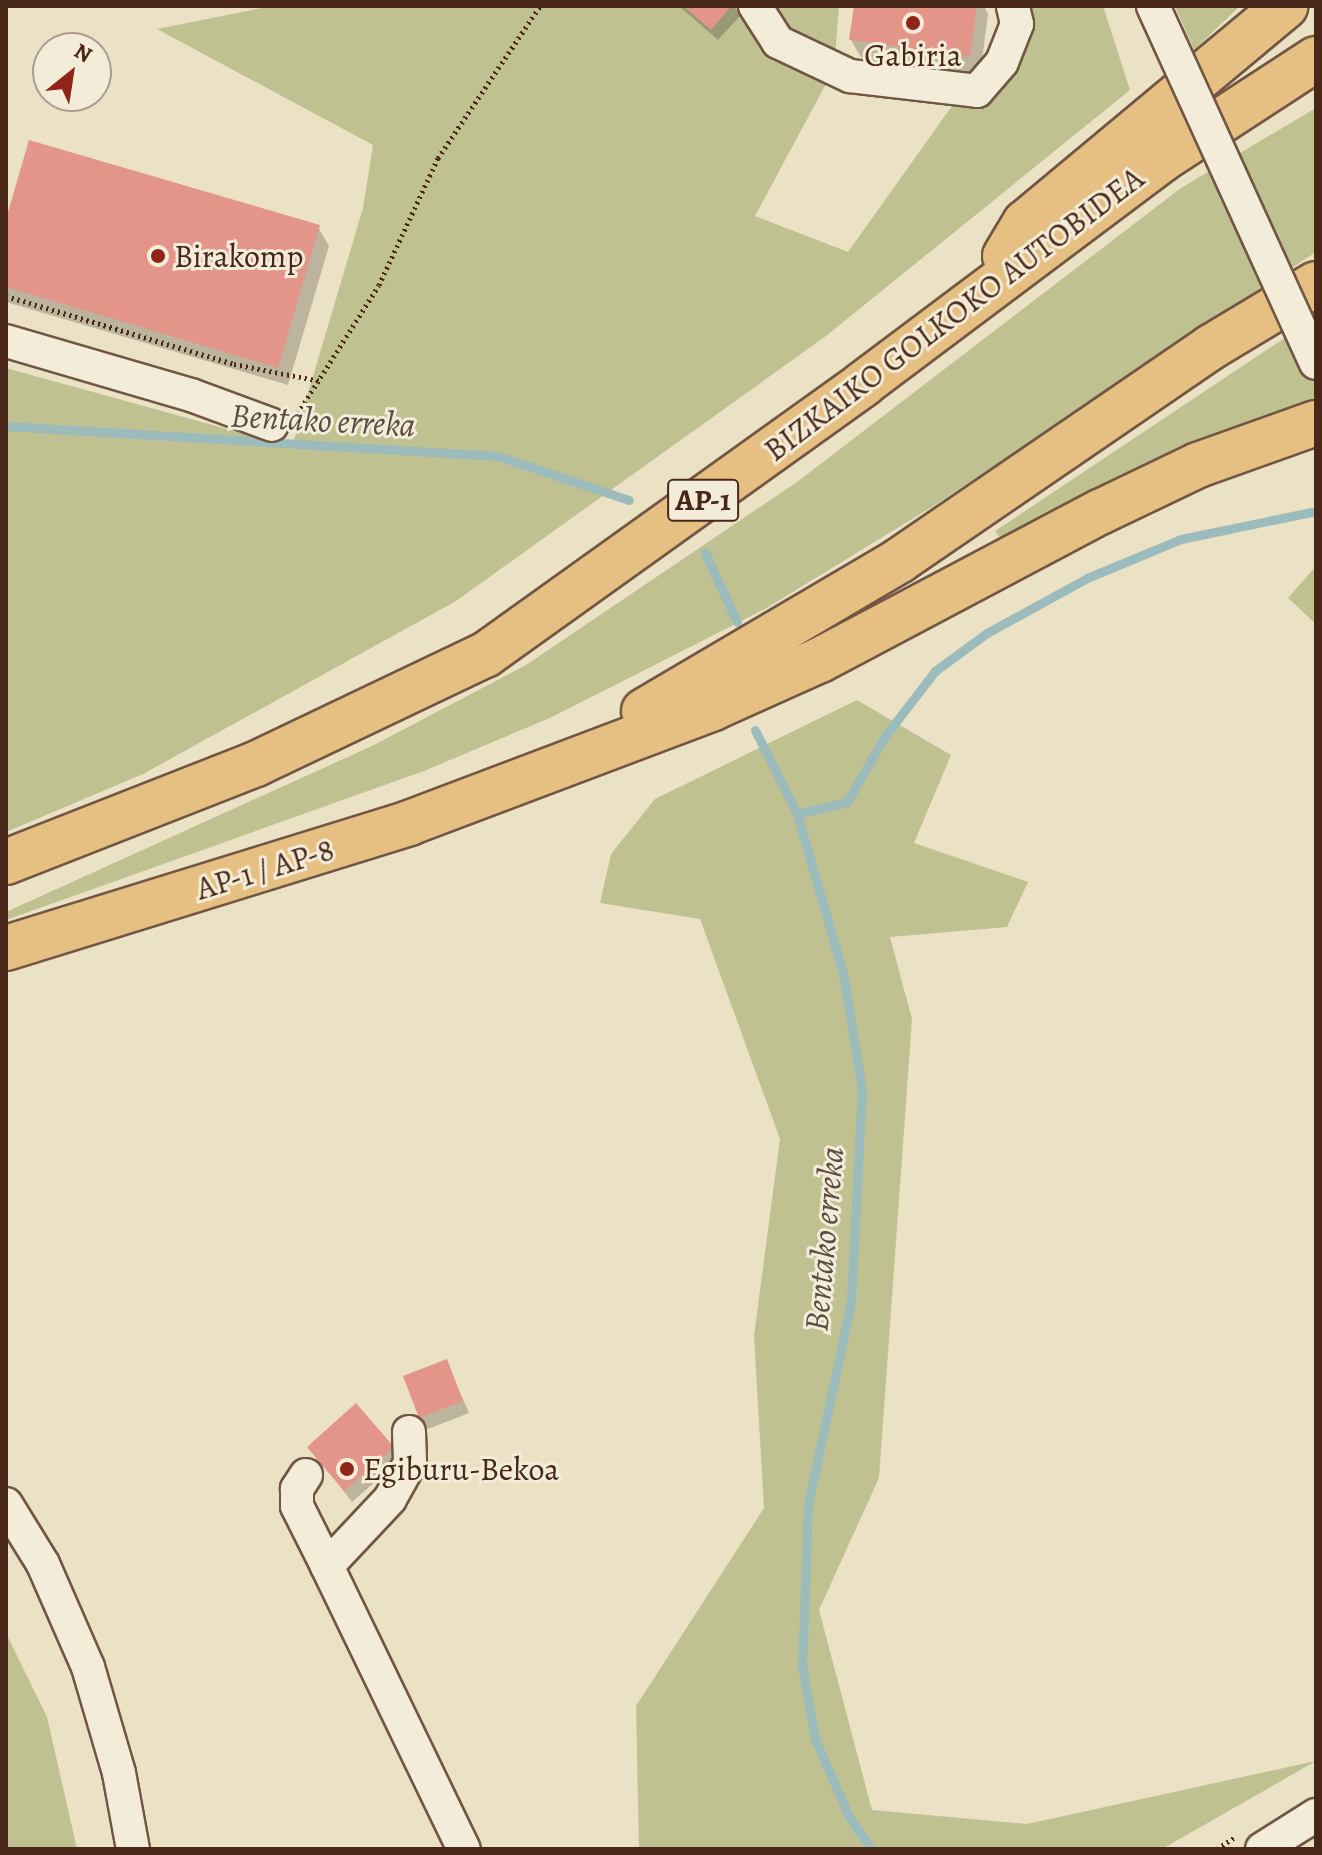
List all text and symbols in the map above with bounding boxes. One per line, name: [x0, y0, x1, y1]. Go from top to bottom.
marker: Gabiria: [904, 14, 922, 32]
north arrow: [32, 32, 112, 112]
text: N: [69, 36, 97, 70]
place label: Gabiria: [864, 36, 962, 74]
street label: BIZKAIKO GOLKOKO AUTOBIDEA: [757, 159, 1151, 469]
place label: Birakomp: [174, 237, 303, 275]
marker: Birakomp: [149, 247, 167, 265]
water label: Bentako erreka: [230, 395, 416, 445]
road number: AP-1: [667, 474, 739, 526]
street label: AP-1 / AP-8: [191, 830, 339, 908]
water label: Bentako erreka: [796, 1145, 852, 1333]
place label: Egiburu-Bekoa: [363, 1450, 559, 1488]
marker: Egiburu-Bekoa: [338, 1460, 356, 1478]

